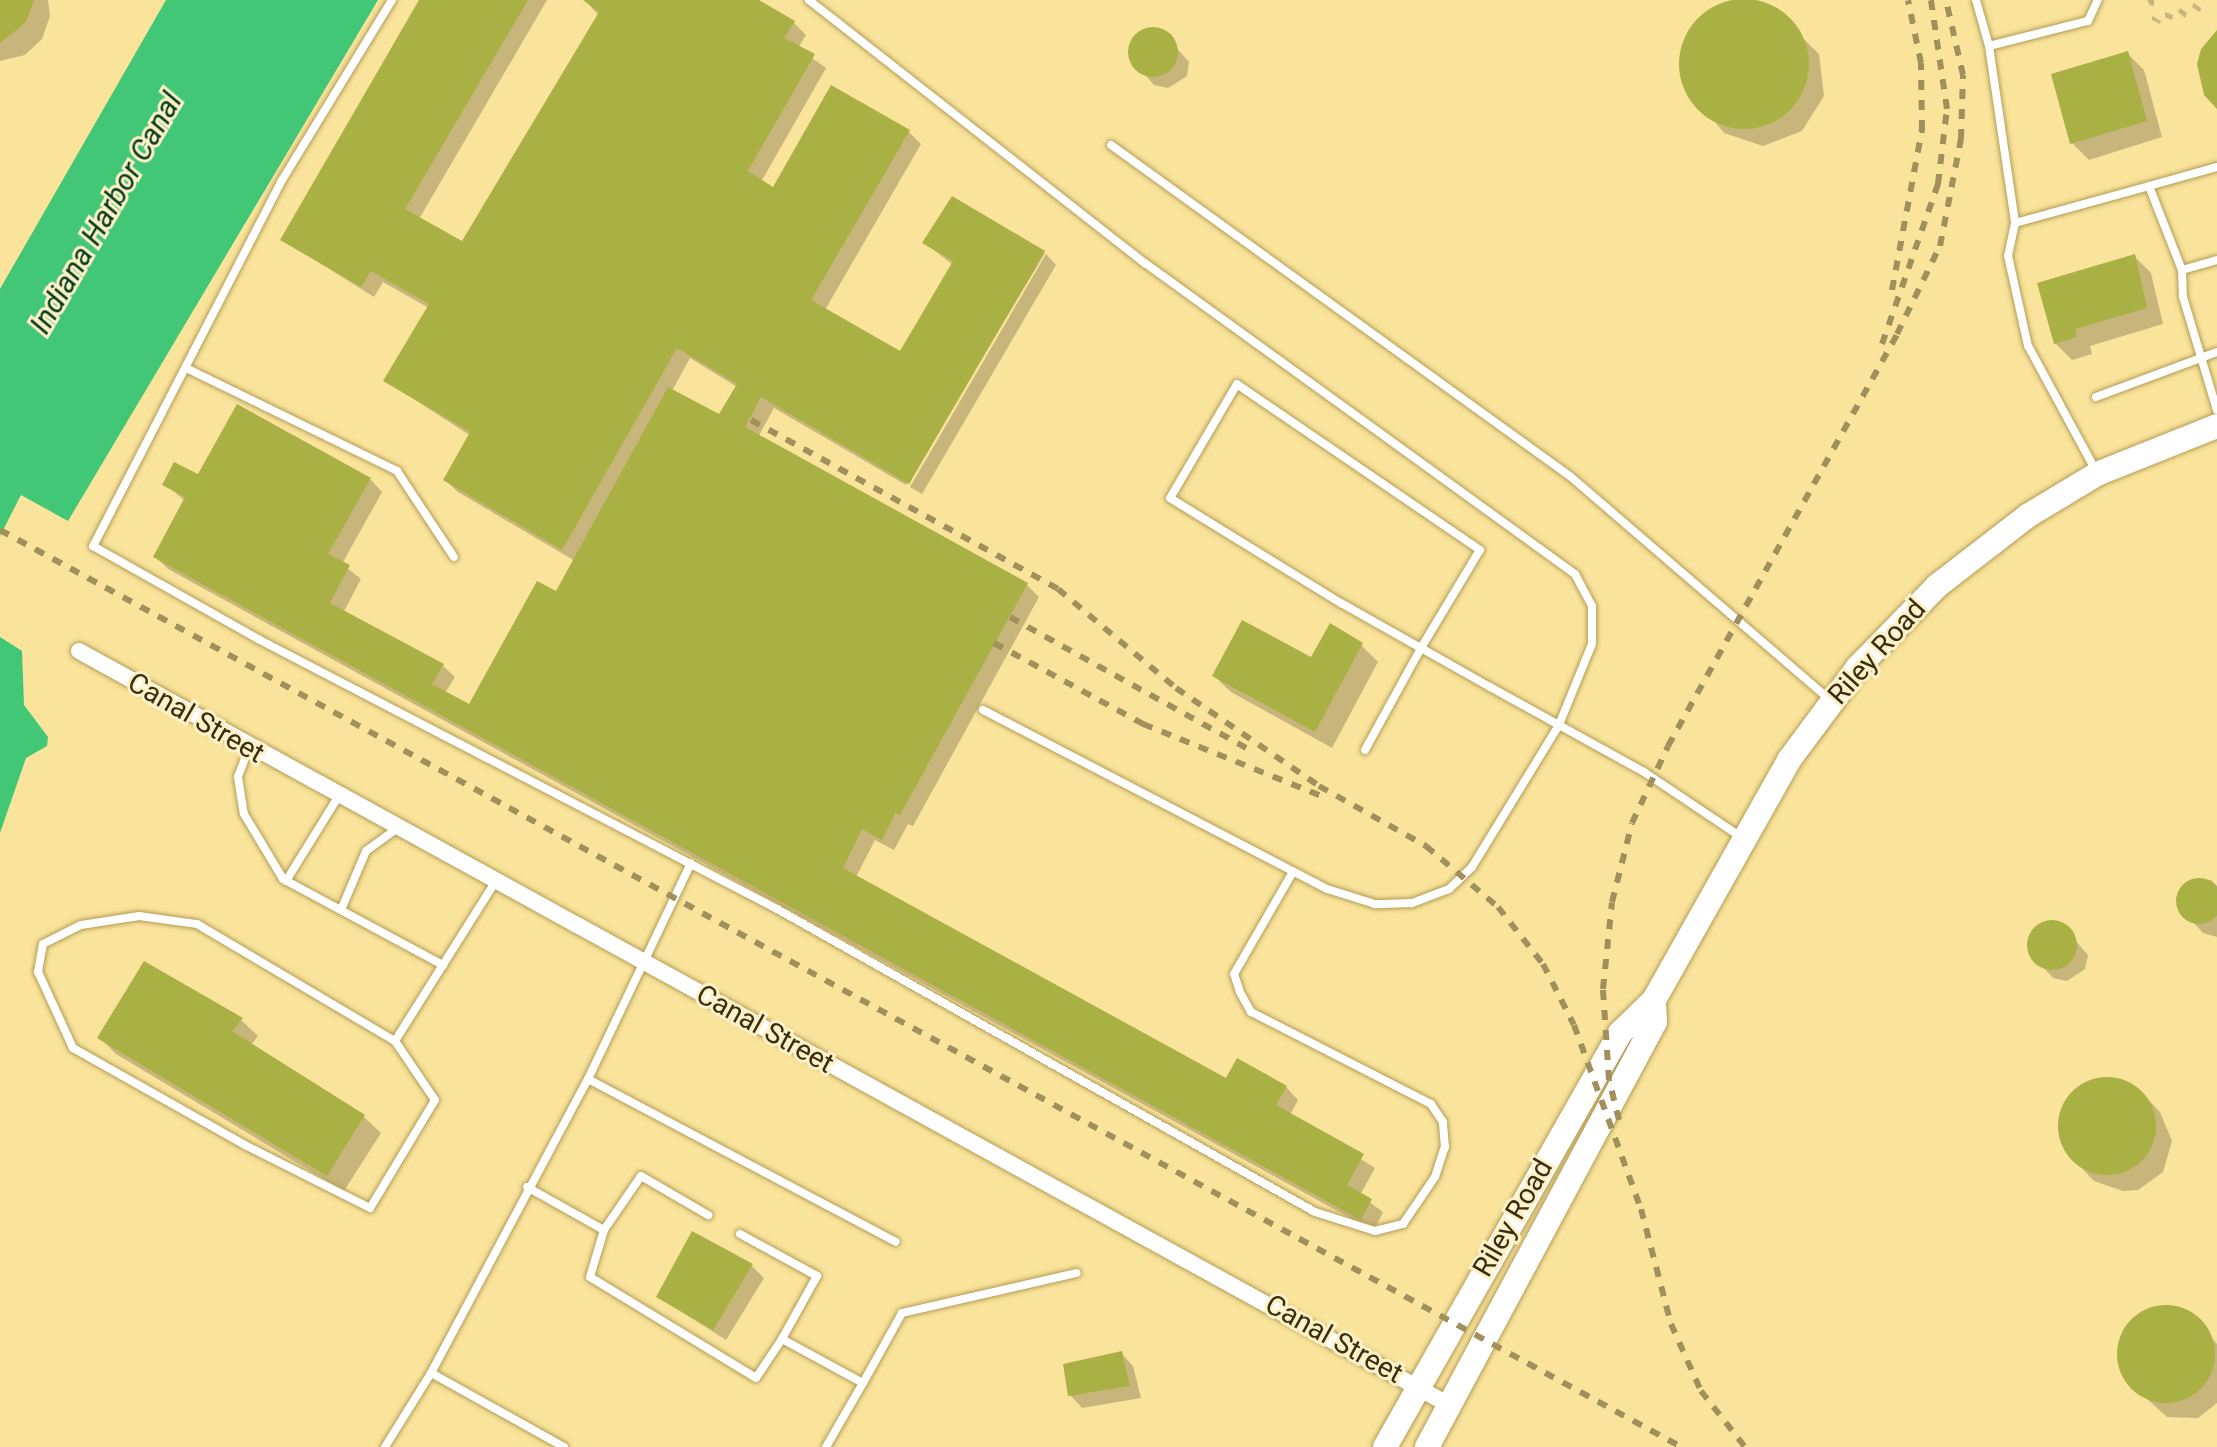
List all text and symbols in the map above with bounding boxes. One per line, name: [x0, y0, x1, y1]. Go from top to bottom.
water label: Indiana Harbor Canal: [22, 86, 190, 340]
street label: Riley Road: [1821, 592, 1933, 712]
street label: Canal Street: [122, 666, 270, 770]
street label: Canal Street: [690, 978, 840, 1080]
street label: Riley Road: [1466, 1153, 1560, 1283]
street label: Canal Street: [1259, 1288, 1409, 1390]

